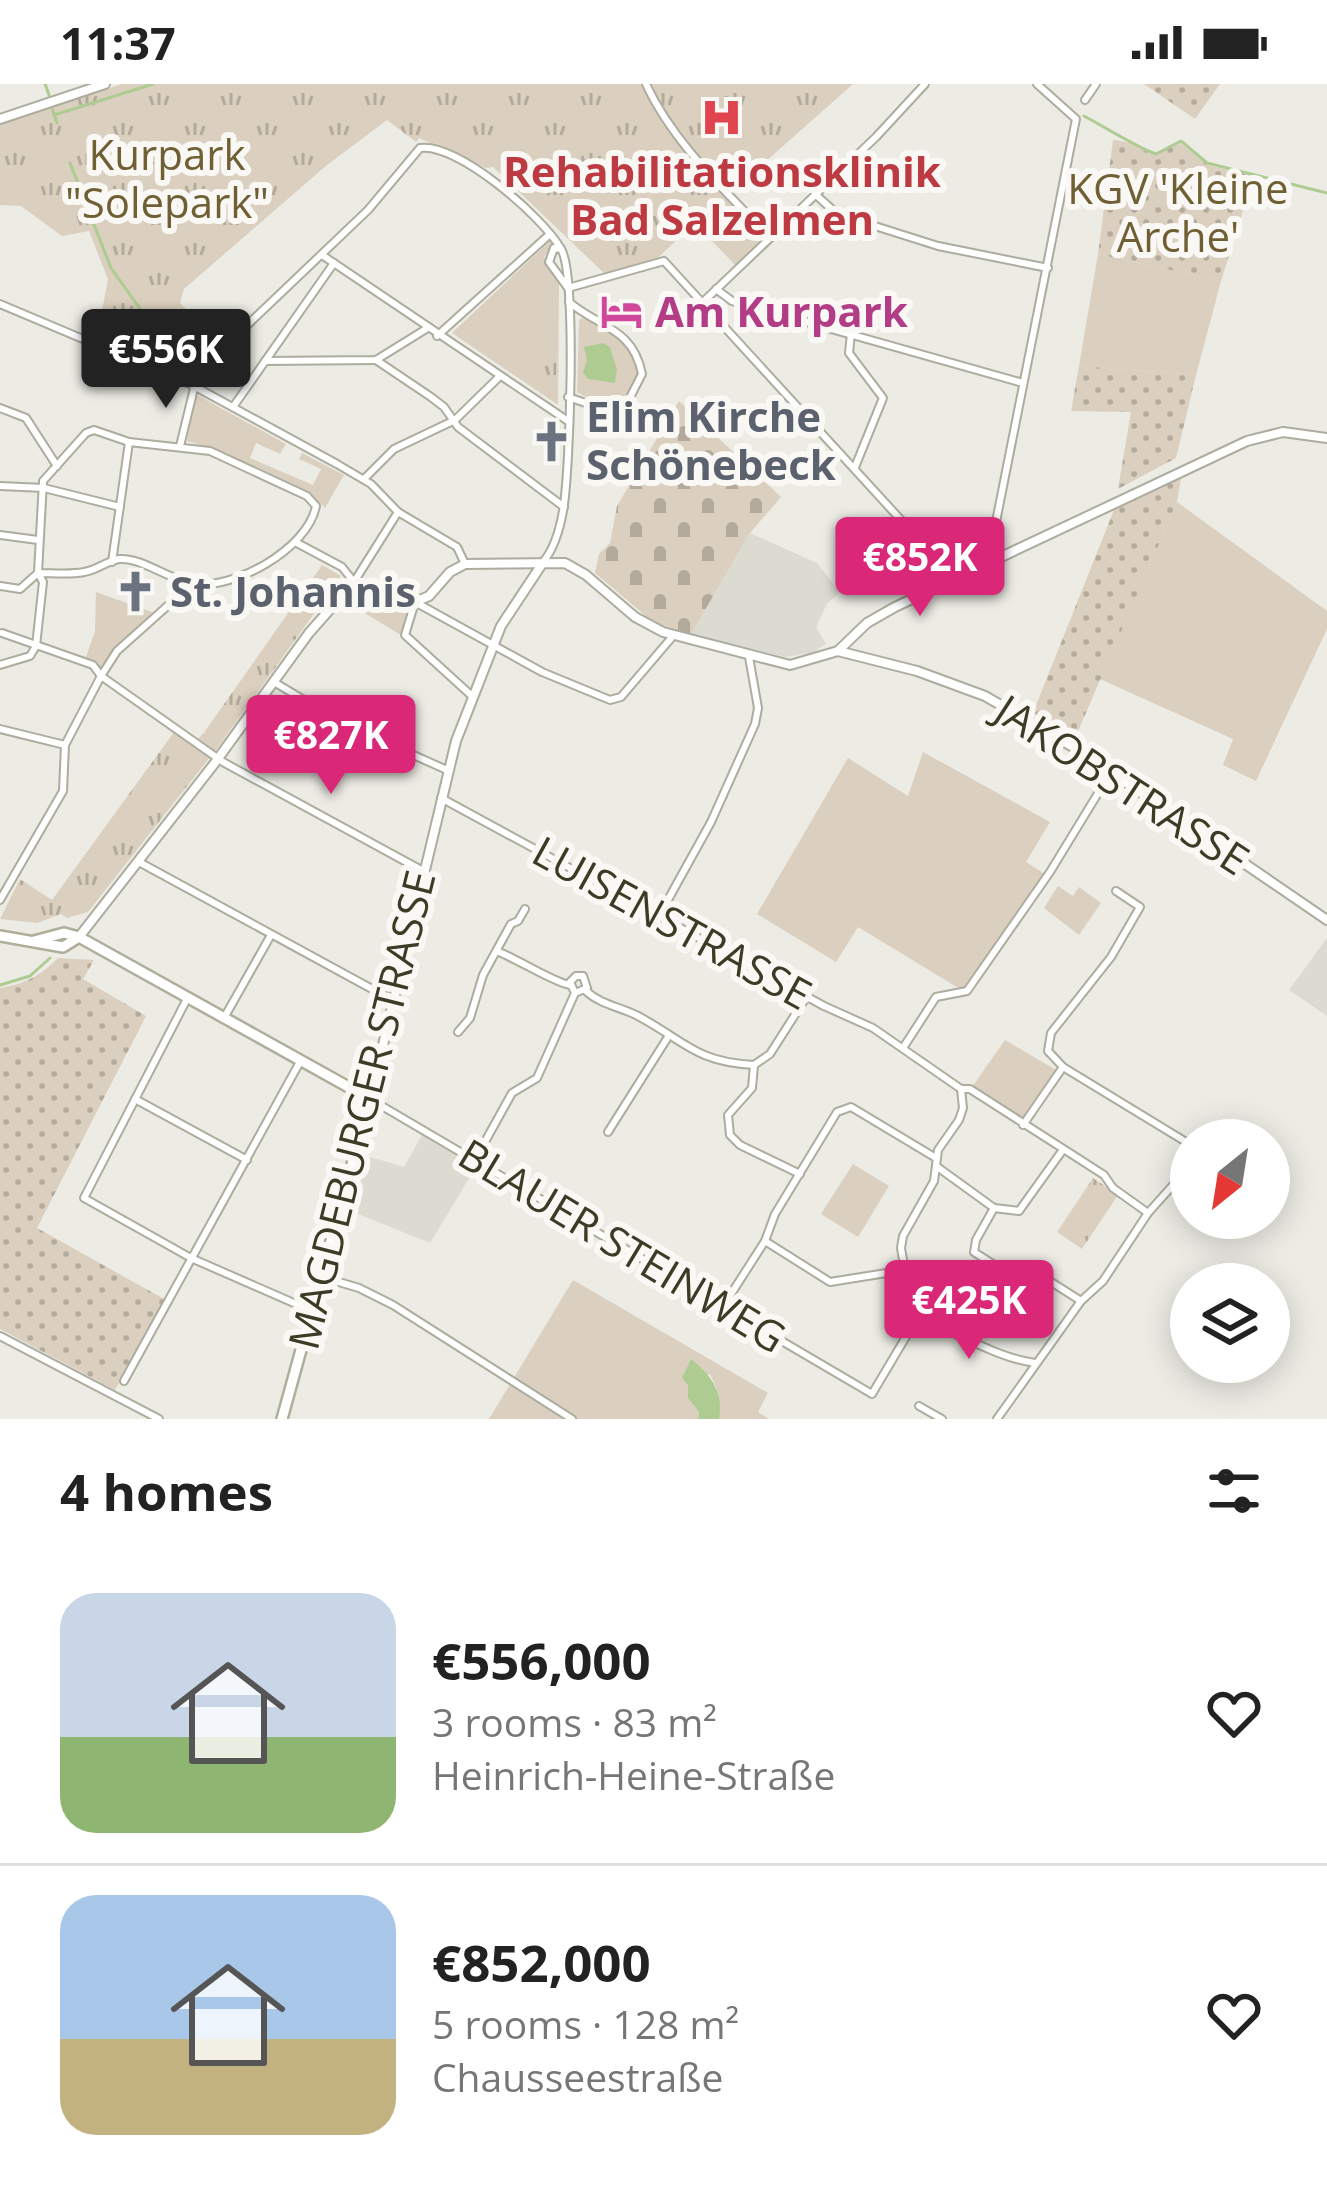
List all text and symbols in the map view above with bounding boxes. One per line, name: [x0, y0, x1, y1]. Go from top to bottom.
text: 11:37: [60, 12, 176, 73]
hospital icon: Rehabilitationsklinik Bad Salzelmen: [699, 95, 745, 141]
park label: Kurpark "Solepark": [65, 125, 269, 230]
place label: Rehabilitationsklinik Bad Salzelmen: [503, 142, 942, 247]
park label: KGV 'Kleine Arche': [1067, 159, 1289, 264]
place label: Am Kurpark: [655, 282, 909, 339]
hotel icon: Am Kurpark: [598, 289, 644, 335]
pin: €556K: [82, 309, 250, 411]
text: €556K: [108, 321, 224, 374]
place label: Elim Kirche Schönebeck: [586, 387, 837, 492]
church icon: Elim Kirche Schönebeck: [529, 418, 575, 464]
pin: €852K: [836, 517, 1004, 619]
text: €852K: [862, 529, 978, 582]
place label: St. Johannis: [170, 562, 416, 619]
church icon: St. Johannis: [113, 569, 159, 615]
street label: JAKOBSTRASSE: [982, 678, 1261, 887]
pin: €827K: [247, 695, 415, 797]
text: €827K: [273, 707, 389, 760]
street label: LUISENSTRASSE: [523, 822, 822, 1022]
street label: MAGDEBURGER STRASSE: [273, 864, 448, 1355]
north arrow: [1170, 1119, 1290, 1239]
map controls: [1170, 1119, 1290, 1383]
street label: BLAUER STEINWEG: [449, 1125, 797, 1365]
pin: €425K: [885, 1260, 1053, 1362]
button: layers: [1170, 1263, 1290, 1383]
text: €425K: [911, 1272, 1027, 1325]
text: 4 homes: [60, 1456, 273, 1526]
icon: filters: [1201, 1458, 1267, 1524]
text: €556,000: [432, 1625, 651, 1695]
icon: home: [156, 1641, 300, 1785]
icon: heart: [1201, 1680, 1267, 1746]
text: 3 rooms · 83 m²: [432, 1695, 717, 1748]
text: Heinrich-Heine-Straße: [432, 1748, 835, 1801]
text: €852,000: [432, 1927, 651, 1997]
icon: home: [156, 1943, 300, 2087]
icon: heart: [1201, 1982, 1267, 2048]
text: 5 rooms · 128 m²: [432, 1997, 739, 2050]
text: Chausseestraße: [432, 2050, 723, 2103]

